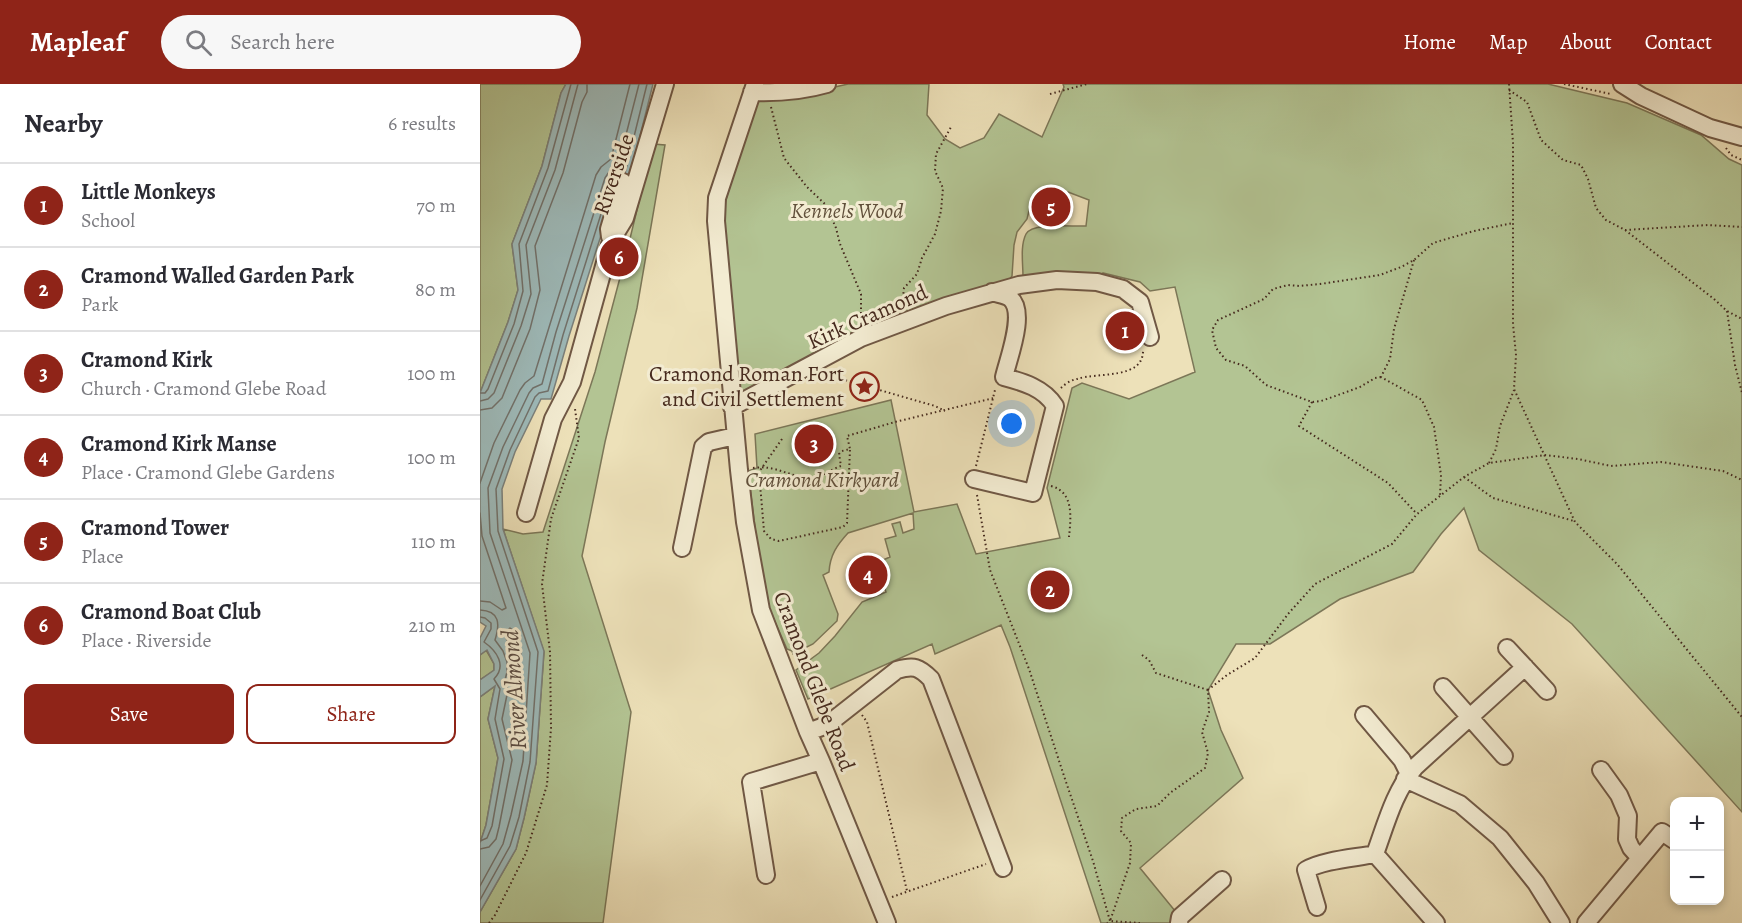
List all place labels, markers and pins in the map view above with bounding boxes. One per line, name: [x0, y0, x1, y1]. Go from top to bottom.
pin: 5: [1032, 184, 1070, 230]
pin: 6: [600, 234, 638, 279]
pin: 1: [1106, 308, 1144, 354]
place label: Cramond Roman Fort and Civil Settlement: [649, 359, 844, 414]
place icon: Cramond Roman Fort and Civil Settlement: [849, 370, 881, 402]
pin: 3: [794, 422, 834, 466]
pin: 4: [848, 552, 888, 598]
pin: 2: [1030, 568, 1070, 612]

